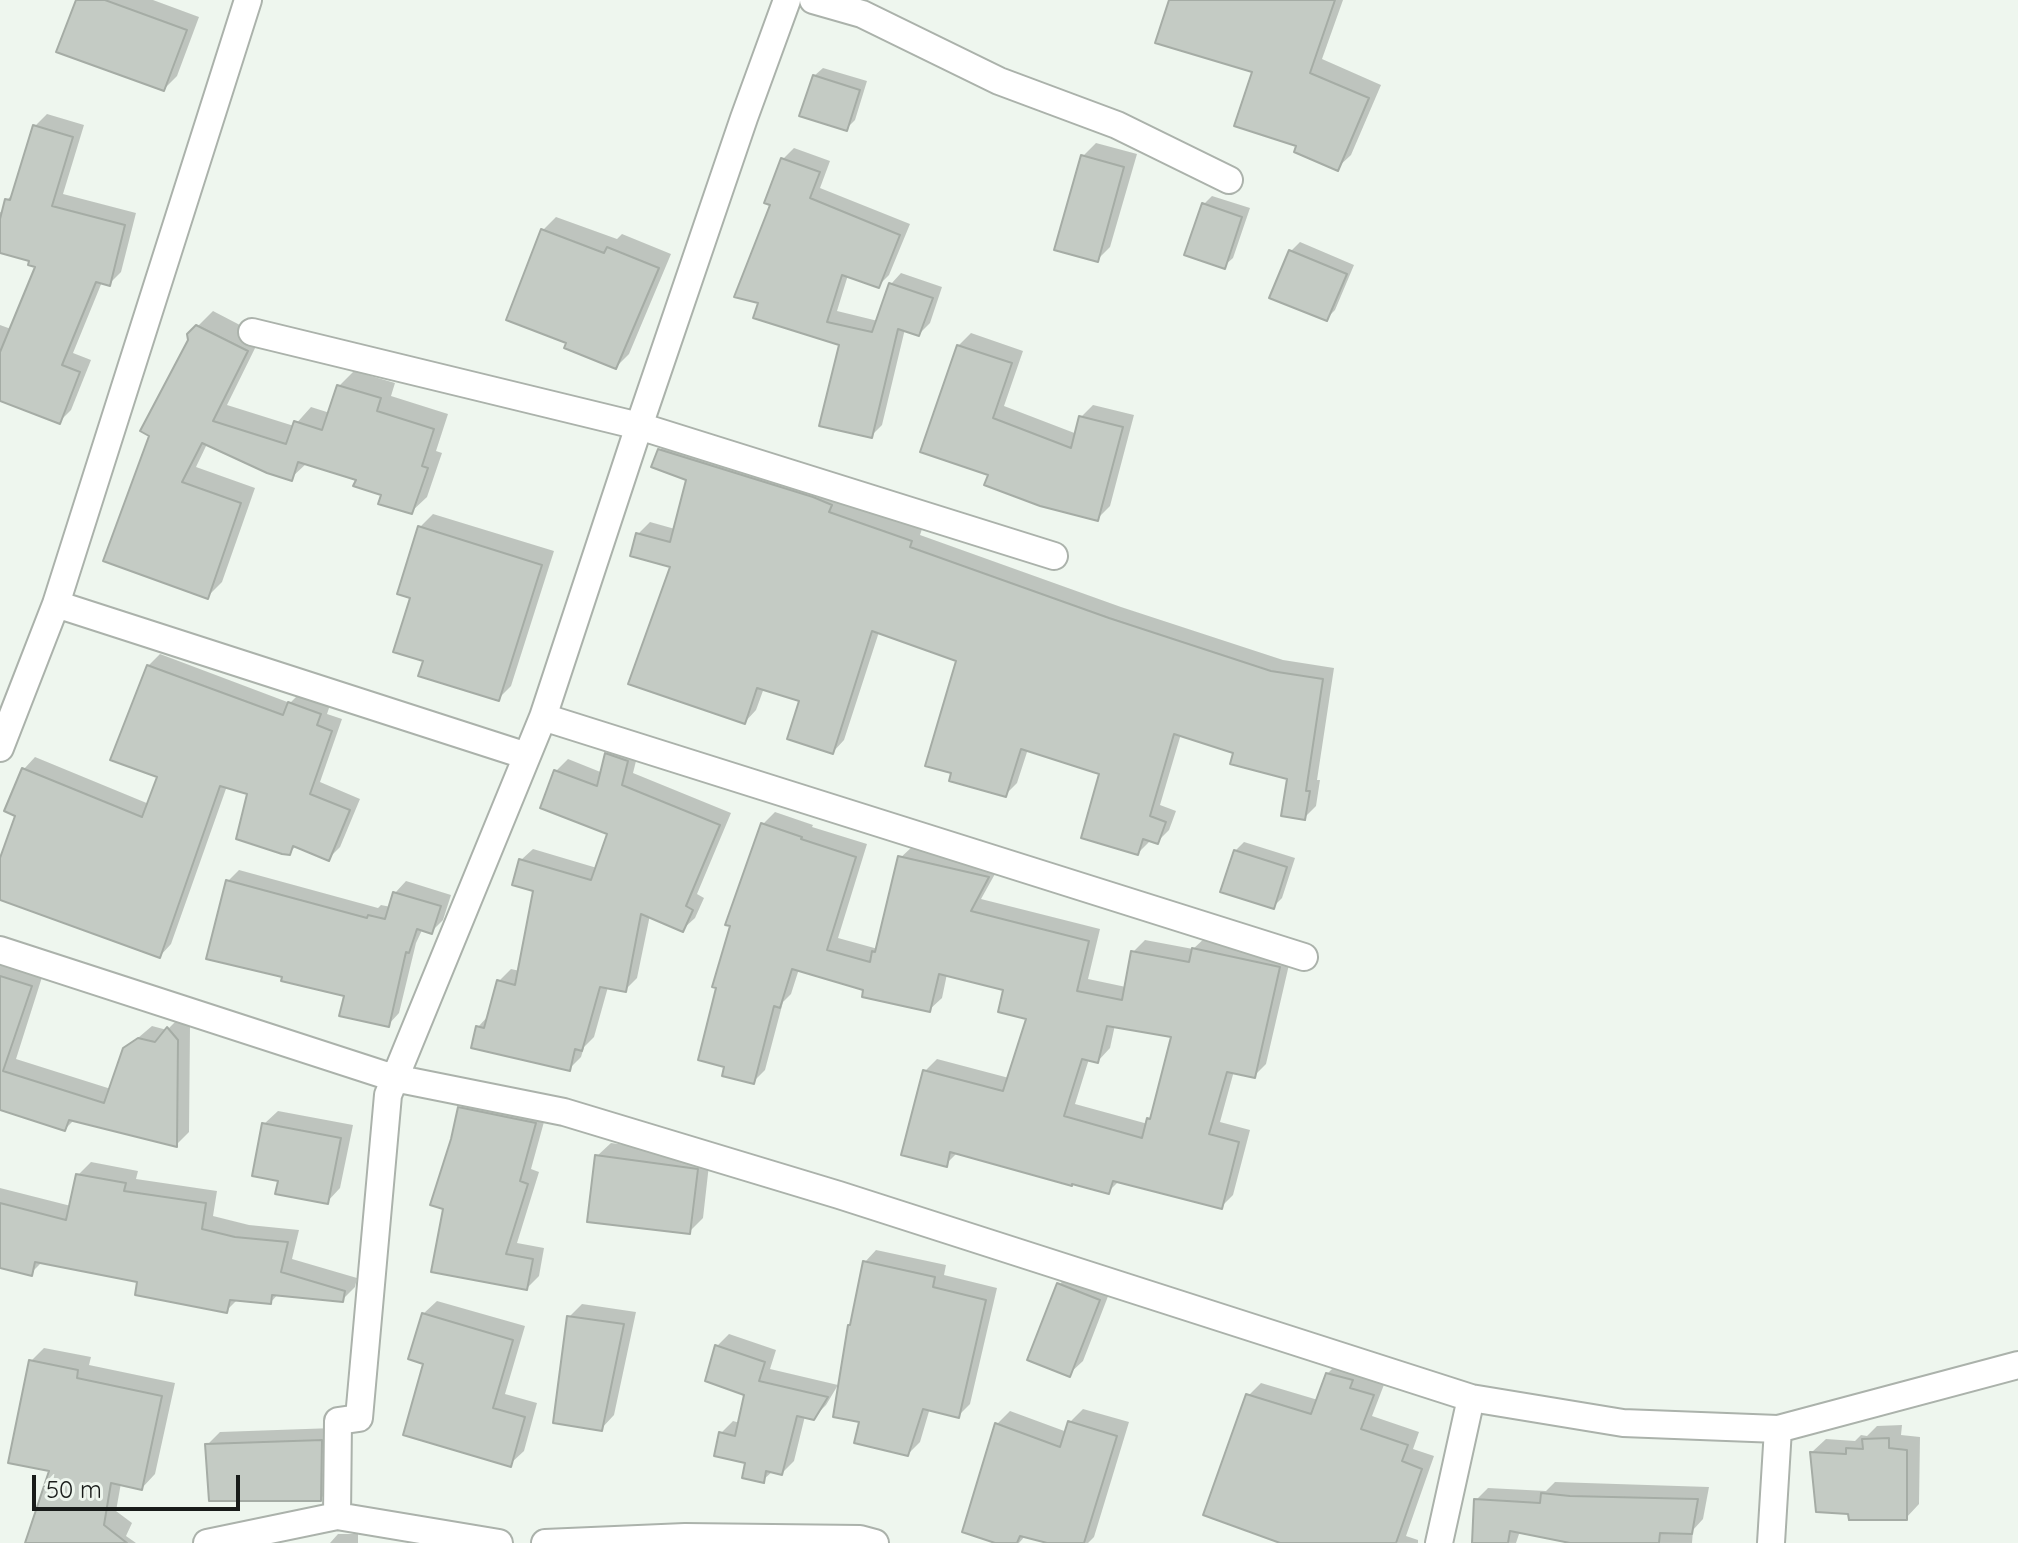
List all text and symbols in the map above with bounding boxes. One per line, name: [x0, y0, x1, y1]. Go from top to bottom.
scale bar: [36, 1459, 244, 1509]
text: 50 m: [46, 1474, 102, 1504]

